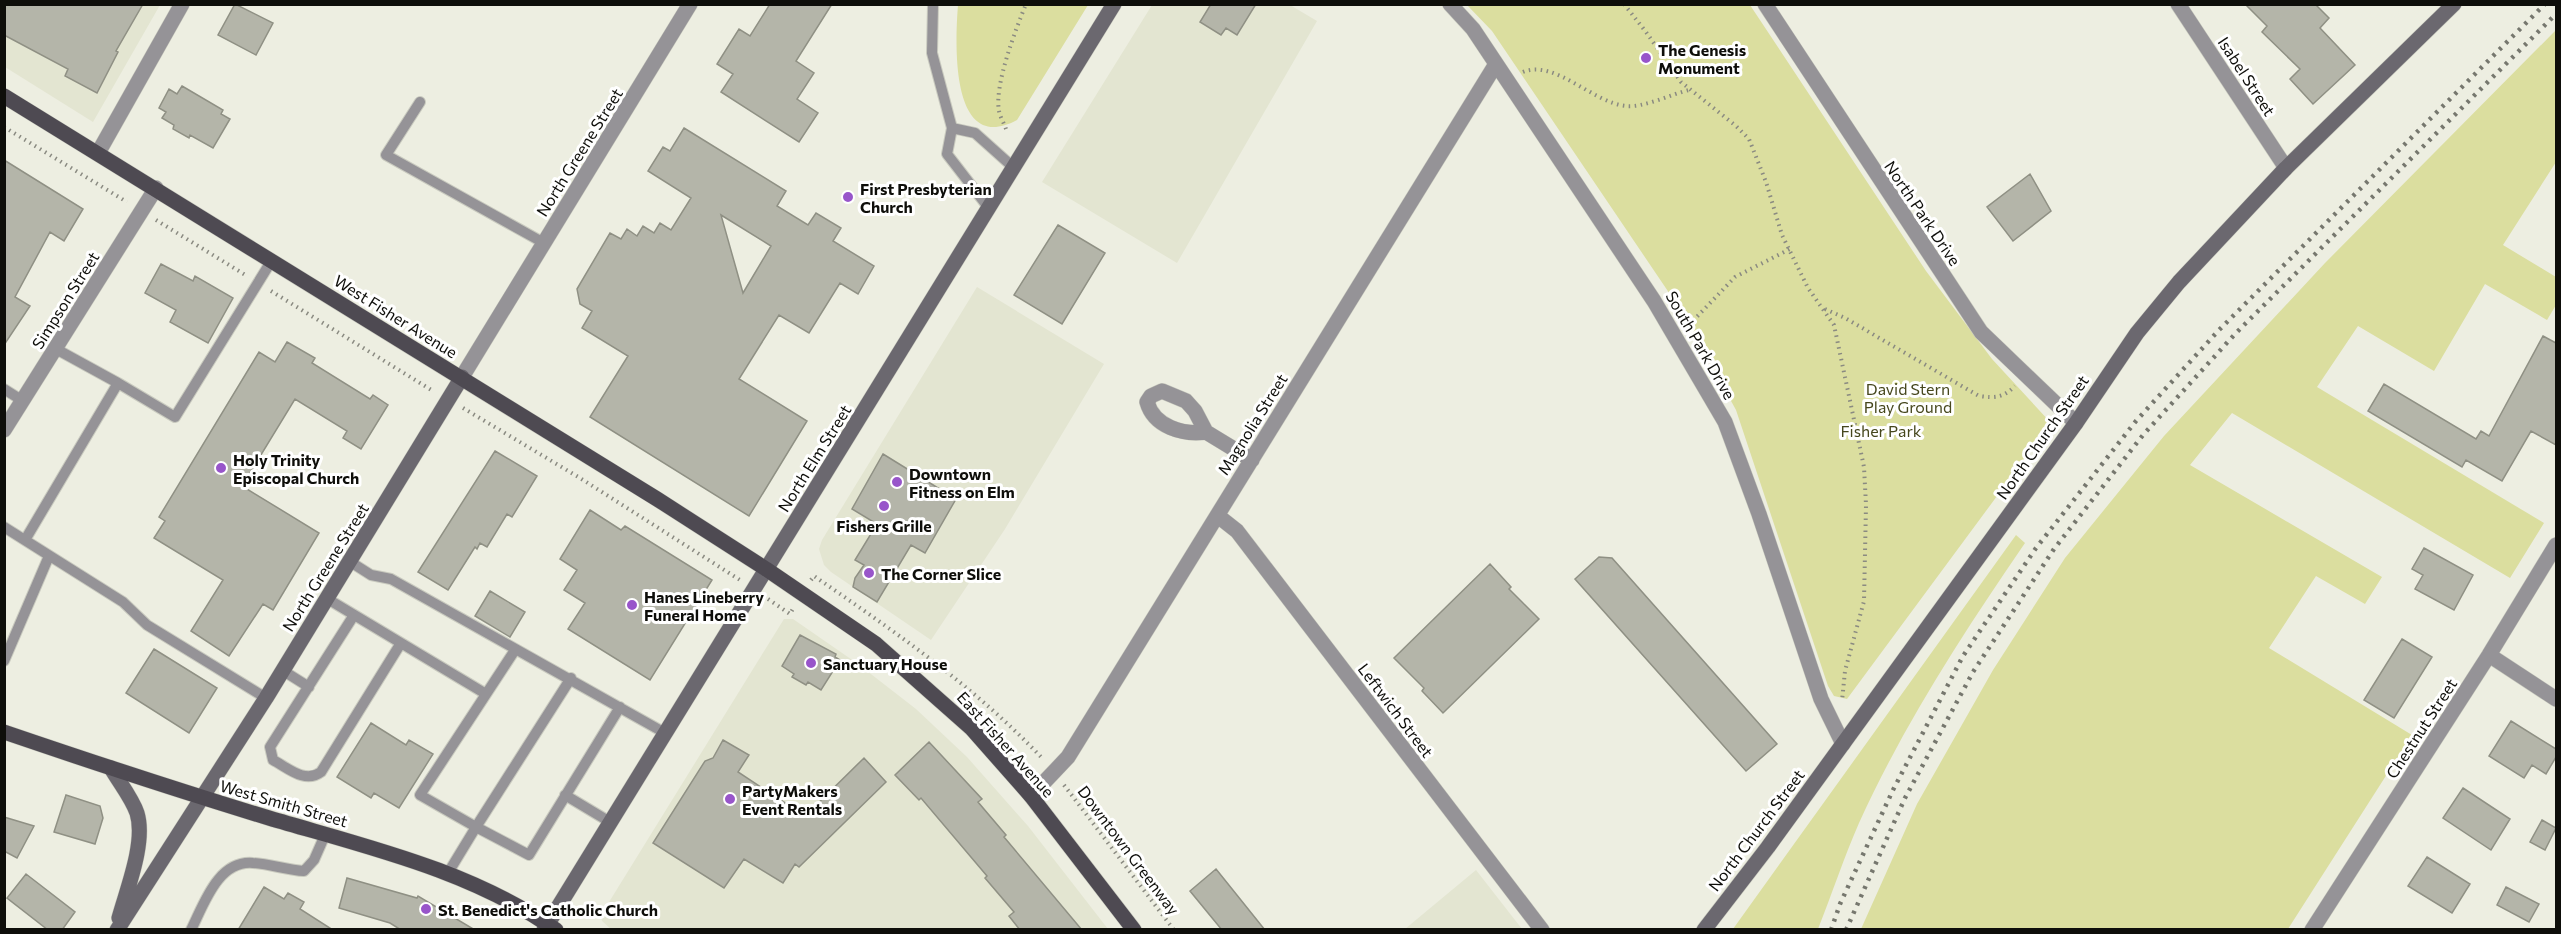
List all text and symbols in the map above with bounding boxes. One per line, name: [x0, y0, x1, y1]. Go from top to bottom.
street label: Isabel Street: [2214, 33, 2280, 119]
place label: The Genesis Monument: [1658, 40, 1746, 77]
marker: The Genesis Monument: [1639, 51, 1653, 65]
street label: North Greene Street: [532, 84, 626, 220]
street label: North Park Drive: [1881, 157, 1965, 269]
place label: First Presbyterian Church: [860, 179, 992, 216]
marker: First Presbyterian Church: [841, 190, 855, 204]
street label: Simpson Street: [28, 248, 103, 352]
street label: West Fisher Avenue: [331, 270, 461, 362]
street label: South Park Drive: [1662, 287, 1740, 403]
street label: Magnolia Street: [1213, 370, 1291, 478]
street label: North Church Street: [1992, 371, 2092, 503]
park label: David Stern Play Ground: [1864, 379, 1952, 416]
street label: North Elm Street: [773, 401, 855, 515]
park label: Fisher Park: [1840, 421, 1922, 440]
place label: Holy Trinity Episcopal Church: [233, 450, 359, 487]
marker: Holy Trinity Episcopal Church: [214, 461, 228, 475]
place label: Downtown Fitness on Elm: [909, 464, 1015, 501]
marker: Downtown Fitness on Elm: [890, 475, 904, 489]
street label: North Greene Street: [278, 499, 372, 635]
marker: Fishers Grille: [877, 499, 891, 513]
place label: Fishers Grille: [836, 516, 932, 535]
place label: The Corner Slice: [881, 564, 1001, 583]
marker: The Corner Slice: [862, 566, 876, 580]
place label: Hanes Lineberry Funeral Home: [644, 587, 764, 624]
marker: Hanes Lineberry Funeral Home: [625, 598, 639, 612]
place label: Sanctuary House: [823, 654, 947, 673]
marker: Sanctuary House: [804, 656, 818, 670]
street label: Leftwich Street: [1355, 659, 1438, 761]
street label: Chestnut Street: [2382, 674, 2461, 782]
street label: East Fisher Avenue: [954, 687, 1058, 801]
street label: North Church Street: [1704, 765, 1808, 895]
street label: West Smith Street: [218, 776, 350, 830]
place label: PartyMakers Event Rentals: [742, 781, 842, 818]
street label: Downtown Greenway: [1074, 782, 1184, 918]
marker: PartyMakers Event Rentals: [723, 792, 737, 806]
place label: St. Benedict's Catholic Church: [438, 900, 658, 919]
marker: St. Benedict's Catholic Church: [419, 902, 433, 916]

